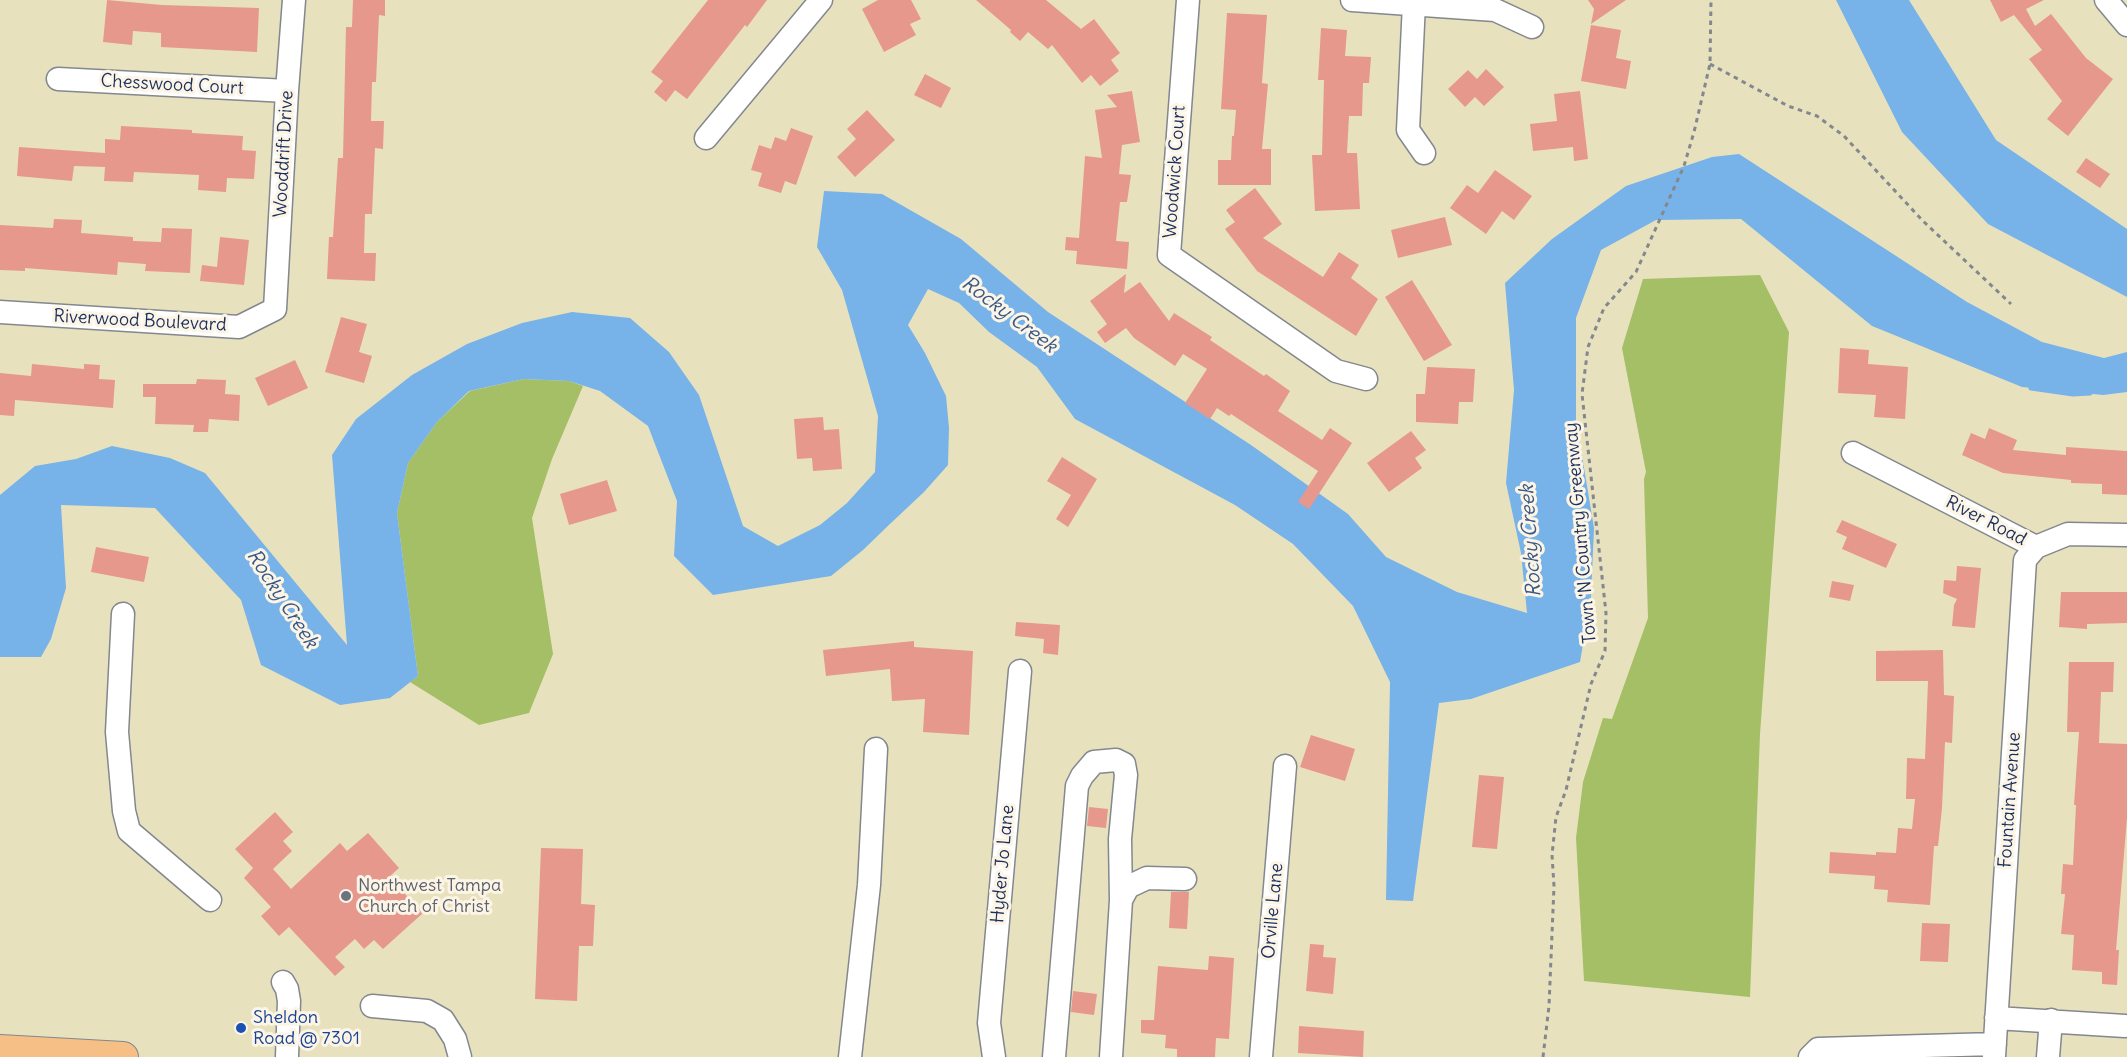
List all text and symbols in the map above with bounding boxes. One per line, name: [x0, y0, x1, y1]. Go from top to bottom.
street label: Chesswood Court: [100, 70, 244, 100]
street label: Wooddrift Drive: [270, 90, 298, 218]
street label: Woodwick Court: [1160, 105, 1190, 239]
water label: Rocky Creek: [957, 272, 1061, 358]
street label: Riverwood Boulevard: [53, 306, 227, 336]
street label: Town 'N Country Greenway: [1561, 422, 1601, 644]
water label: Rocky Creek: [1515, 484, 1547, 598]
street label: River Road: [1942, 491, 2030, 551]
water label: Rocky Creek: [241, 545, 323, 653]
street label: Fountain Avenue: [1994, 732, 2026, 868]
street label: Hyder Jo Lane: [987, 804, 1019, 924]
street label: Orville Lane: [1258, 862, 1288, 960]
place label: Northwest Tampa Church of Christ: [358, 875, 501, 918]
marker: Northwest Tampa Church of Christ: [339, 889, 353, 903]
place label: Sheldon Road @ 7301: [253, 1007, 360, 1050]
marker: Sheldon Road @ 7301: [234, 1021, 248, 1035]

